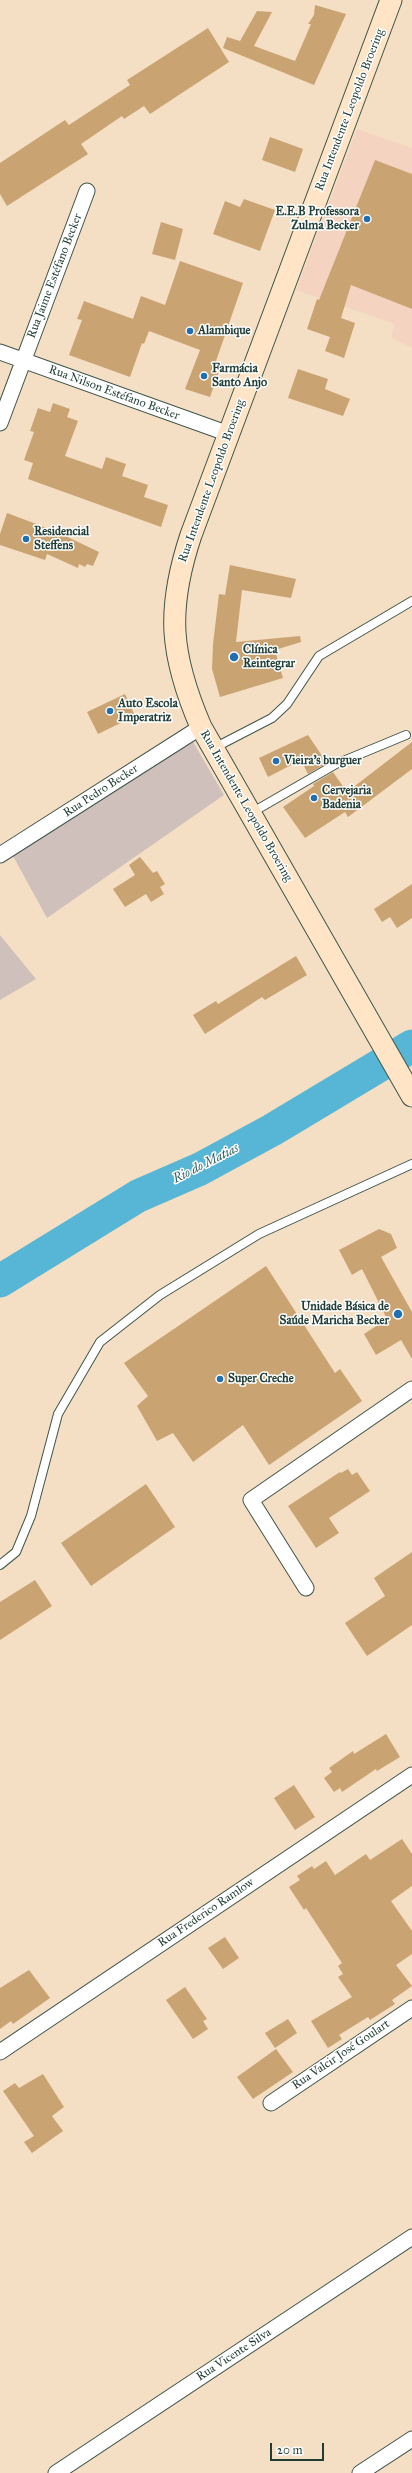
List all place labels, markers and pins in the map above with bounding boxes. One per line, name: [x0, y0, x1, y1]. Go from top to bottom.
place label: E.E.B Professora Zulma Becker: [276, 205, 359, 233]
marker: E.E.B Professora Zulma Becker: [362, 214, 372, 224]
place label: Alambique: [198, 324, 251, 338]
marker: Alambique: [185, 326, 195, 336]
place label: Farmácia Santo Anjo: [212, 362, 267, 390]
marker: Farmácia Santo Anjo: [199, 371, 209, 381]
place label: Residencial Steffens: [34, 525, 89, 553]
marker: Residencial Steffens: [21, 534, 31, 544]
place label: Clínica Reintegrar: [243, 643, 295, 671]
marker: Clínica Reintegrar: [228, 651, 240, 663]
place label: Auto Escola Imperatriz: [118, 697, 178, 725]
marker: Auto Escola Imperatriz: [105, 706, 115, 716]
place label: Vieira's burguer: [284, 754, 362, 768]
marker: Vieira's burguer: [271, 756, 281, 766]
place label: Cervejaria Badenia: [322, 784, 371, 812]
marker: Cervejaria Badenia: [309, 793, 319, 803]
place label: Unidade Básica de Saúde Maricha Becker: [279, 1300, 389, 1328]
marker: Unidade Básica de Saúde Maricha Becker: [392, 1308, 404, 1320]
place label: Super Creche: [228, 1372, 294, 1386]
marker: Super Creche: [215, 1374, 225, 1384]

